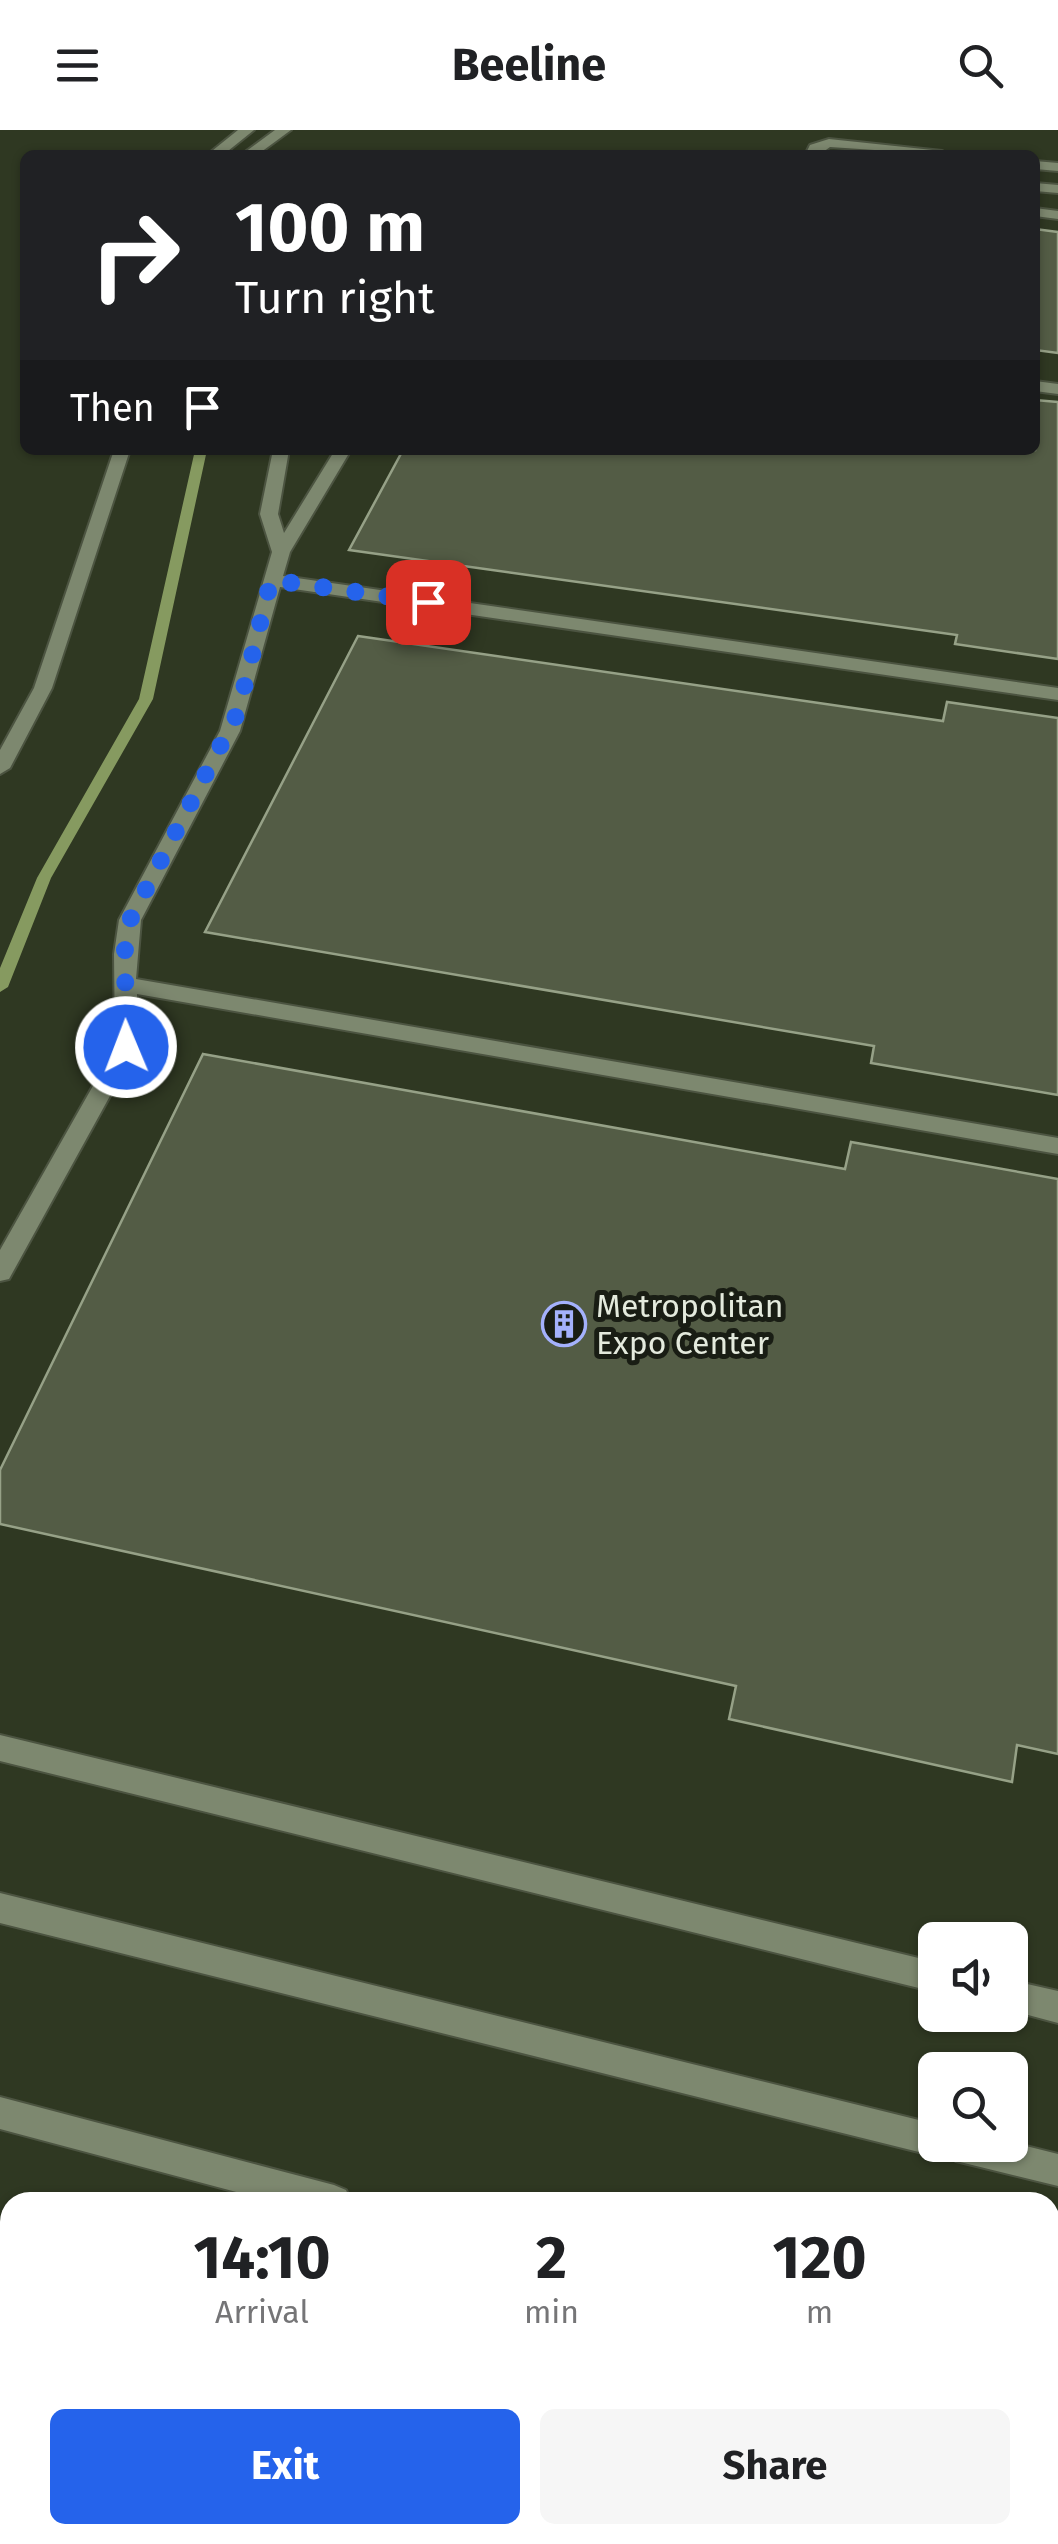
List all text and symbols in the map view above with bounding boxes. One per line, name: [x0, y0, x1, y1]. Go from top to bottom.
icon: menu: [50, 38, 105, 93]
text: Beeline: [452, 38, 606, 92]
icon: search: [953, 38, 1008, 93]
text: 100 m: [235, 186, 425, 270]
icon: right: [70, 190, 200, 320]
text: Turn right: [235, 271, 434, 325]
icon: arrive: [175, 380, 230, 435]
text: Then: [70, 385, 155, 431]
pin: [386, 560, 471, 645]
icon: arrive: [401, 575, 456, 630]
position arrow: [74, 995, 178, 1099]
place label: Metropolitan Expo Center: [596, 1287, 784, 1362]
building icon: Metropolitan Expo Center: [541, 1301, 587, 1347]
map controls: [918, 1922, 1028, 2162]
button: sound: [918, 1922, 1028, 2032]
button: search: [918, 2052, 1028, 2162]
text: 14:10: [193, 2222, 330, 2294]
text: 2: [536, 2222, 567, 2294]
text: 120: [773, 2222, 867, 2294]
text: Arrival: [215, 2293, 309, 2331]
text: min: [524, 2293, 579, 2331]
text: m: [806, 2293, 833, 2331]
button: Exit: [50, 2409, 520, 2524]
button: Share: [540, 2409, 1010, 2524]

